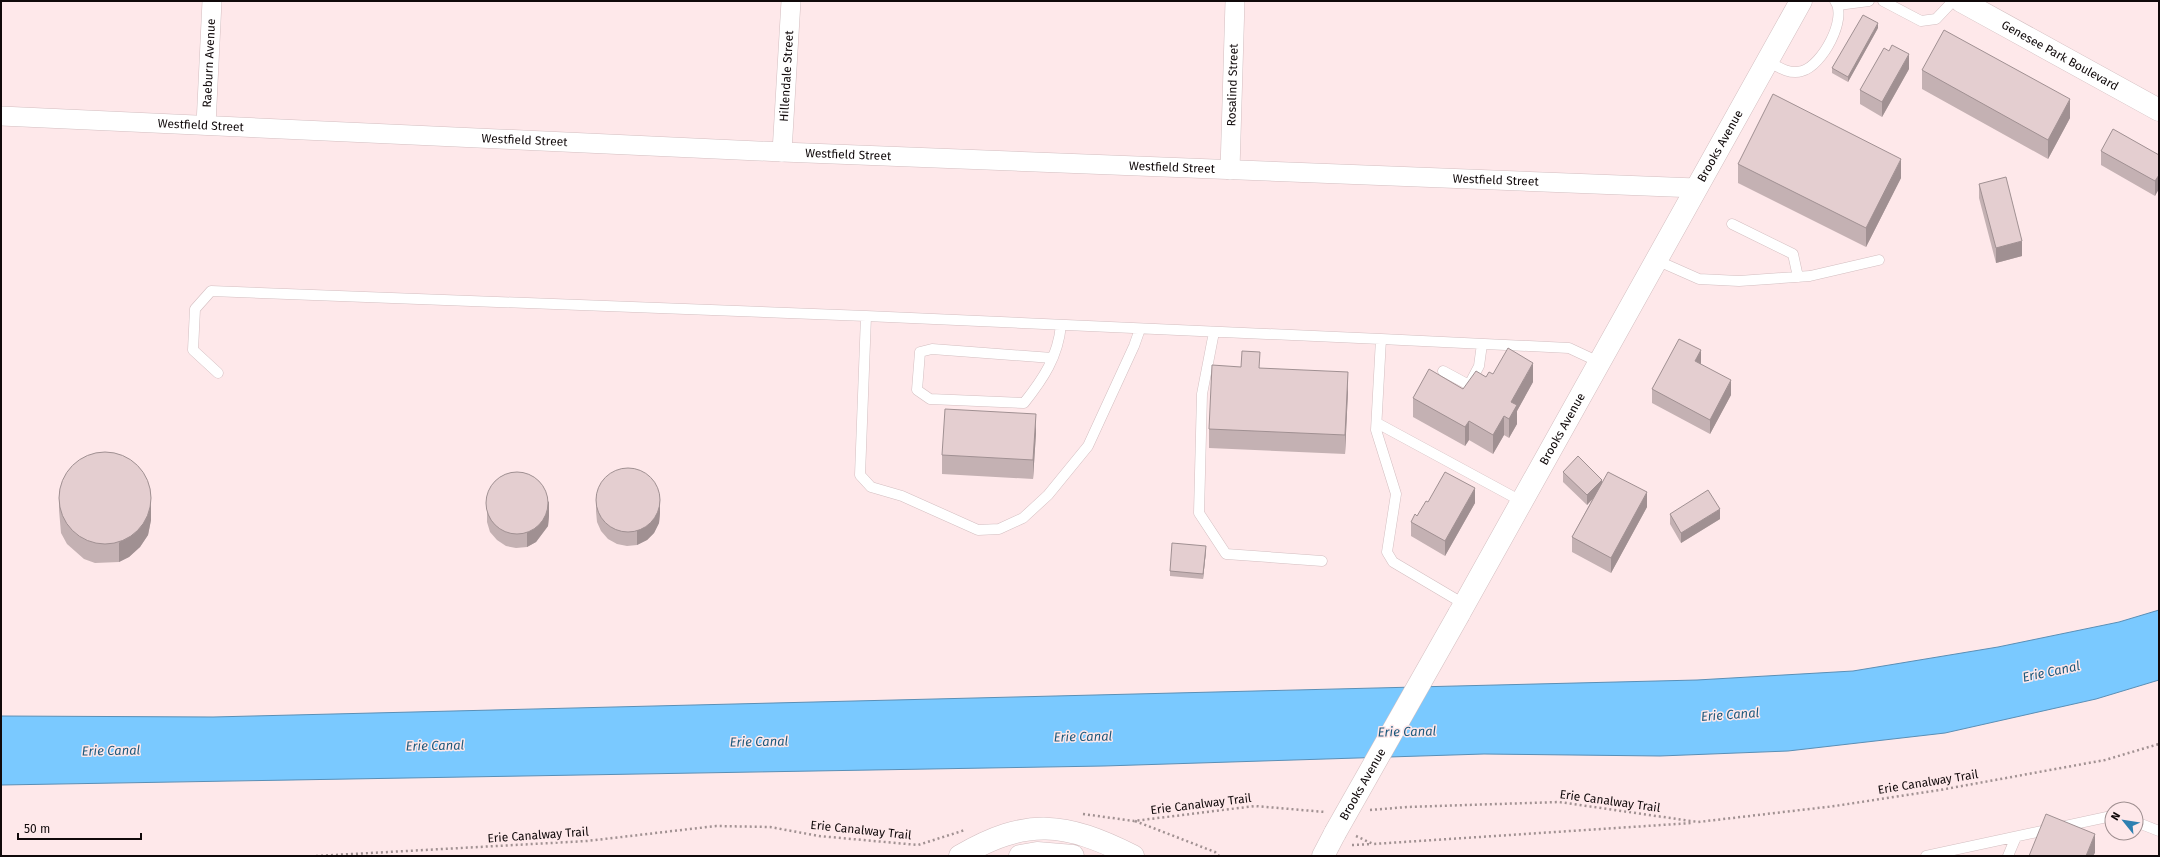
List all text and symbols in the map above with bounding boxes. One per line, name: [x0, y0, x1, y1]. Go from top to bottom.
street label: Raeburn Avenue: [200, 18, 218, 108]
street label: Genesee Park Boulevard: [1999, 18, 2121, 93]
street label: Hillendale Street: [777, 29, 796, 122]
street label: Rosalind Street: [1224, 43, 1241, 127]
street label: Brooks Avenue: [1694, 107, 1746, 184]
street label: Westfield Street: [157, 116, 245, 134]
street label: Westfield Street: [481, 131, 568, 149]
street label: Westfield Street: [805, 146, 892, 163]
street label: Westfield Street: [1129, 159, 1216, 176]
street label: Westfield Street: [1452, 171, 1540, 189]
street label: Brooks Avenue: [1537, 390, 1588, 467]
water label: Erie Canal: [2021, 658, 2081, 685]
water label: Erie Canal: [1700, 705, 1760, 724]
water label: Erie Canal: [1378, 723, 1437, 740]
water label: Erie Canal: [1054, 728, 1113, 745]
water label: Erie Canal: [730, 733, 789, 750]
water label: Erie Canal: [406, 737, 465, 754]
water label: Erie Canal: [82, 742, 141, 759]
street label: Brooks Avenue: [1337, 746, 1388, 823]
street label: Erie Canalway Trail: [1877, 767, 1980, 797]
street label: Erie Canalway Trail: [1559, 787, 1662, 815]
street label: Erie Canalway Trail: [1150, 791, 1253, 817]
north arrow: [2104, 801, 2144, 841]
text: N: [2108, 810, 2123, 823]
scale bar: [18, 815, 141, 841]
street label: Erie Canalway Trail: [810, 818, 913, 842]
text: 50 m: [24, 822, 50, 836]
street label: Erie Canalway Trail: [487, 824, 590, 846]

